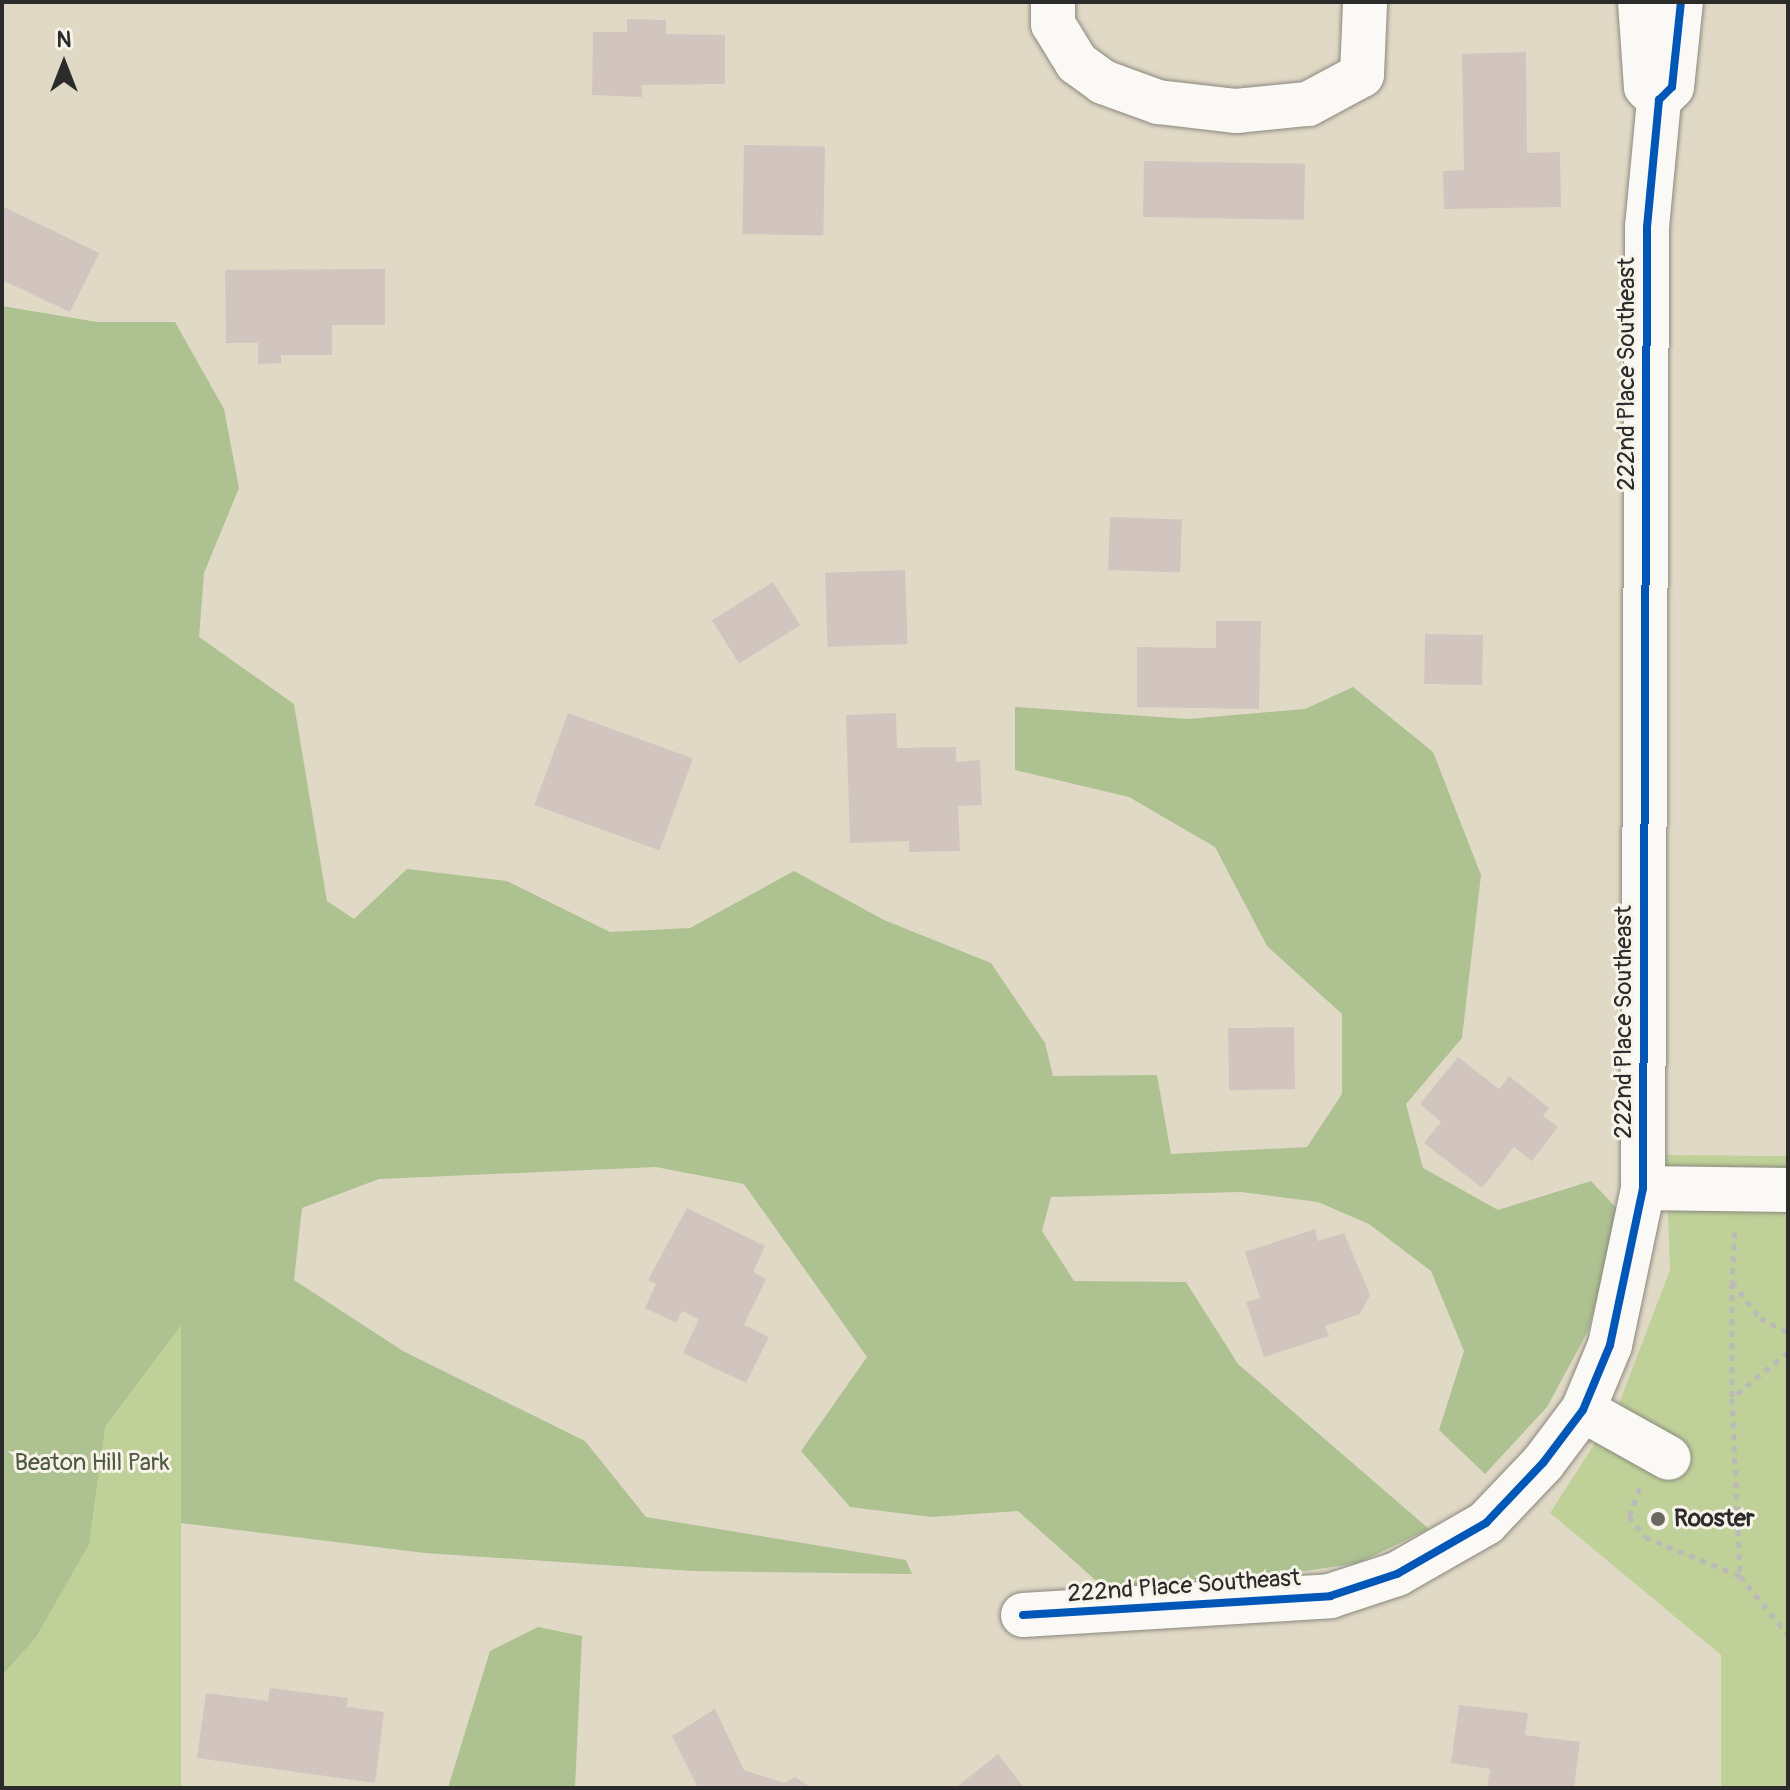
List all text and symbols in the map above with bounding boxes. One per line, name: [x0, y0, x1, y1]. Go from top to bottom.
north arrow: [24, 24, 104, 104]
text: N: [57, 26, 71, 54]
street label: 222nd Place Southeast: [1613, 257, 1641, 491]
street label: 222nd Place Southeast: [1610, 905, 1638, 1139]
park label: Beaton Hill Park: [14, 1449, 170, 1477]
place label: Rooster: [1674, 1505, 1754, 1533]
marker: Rooster: [1649, 1510, 1667, 1528]
street label: 222nd Place Southeast: [1067, 1563, 1301, 1609]

